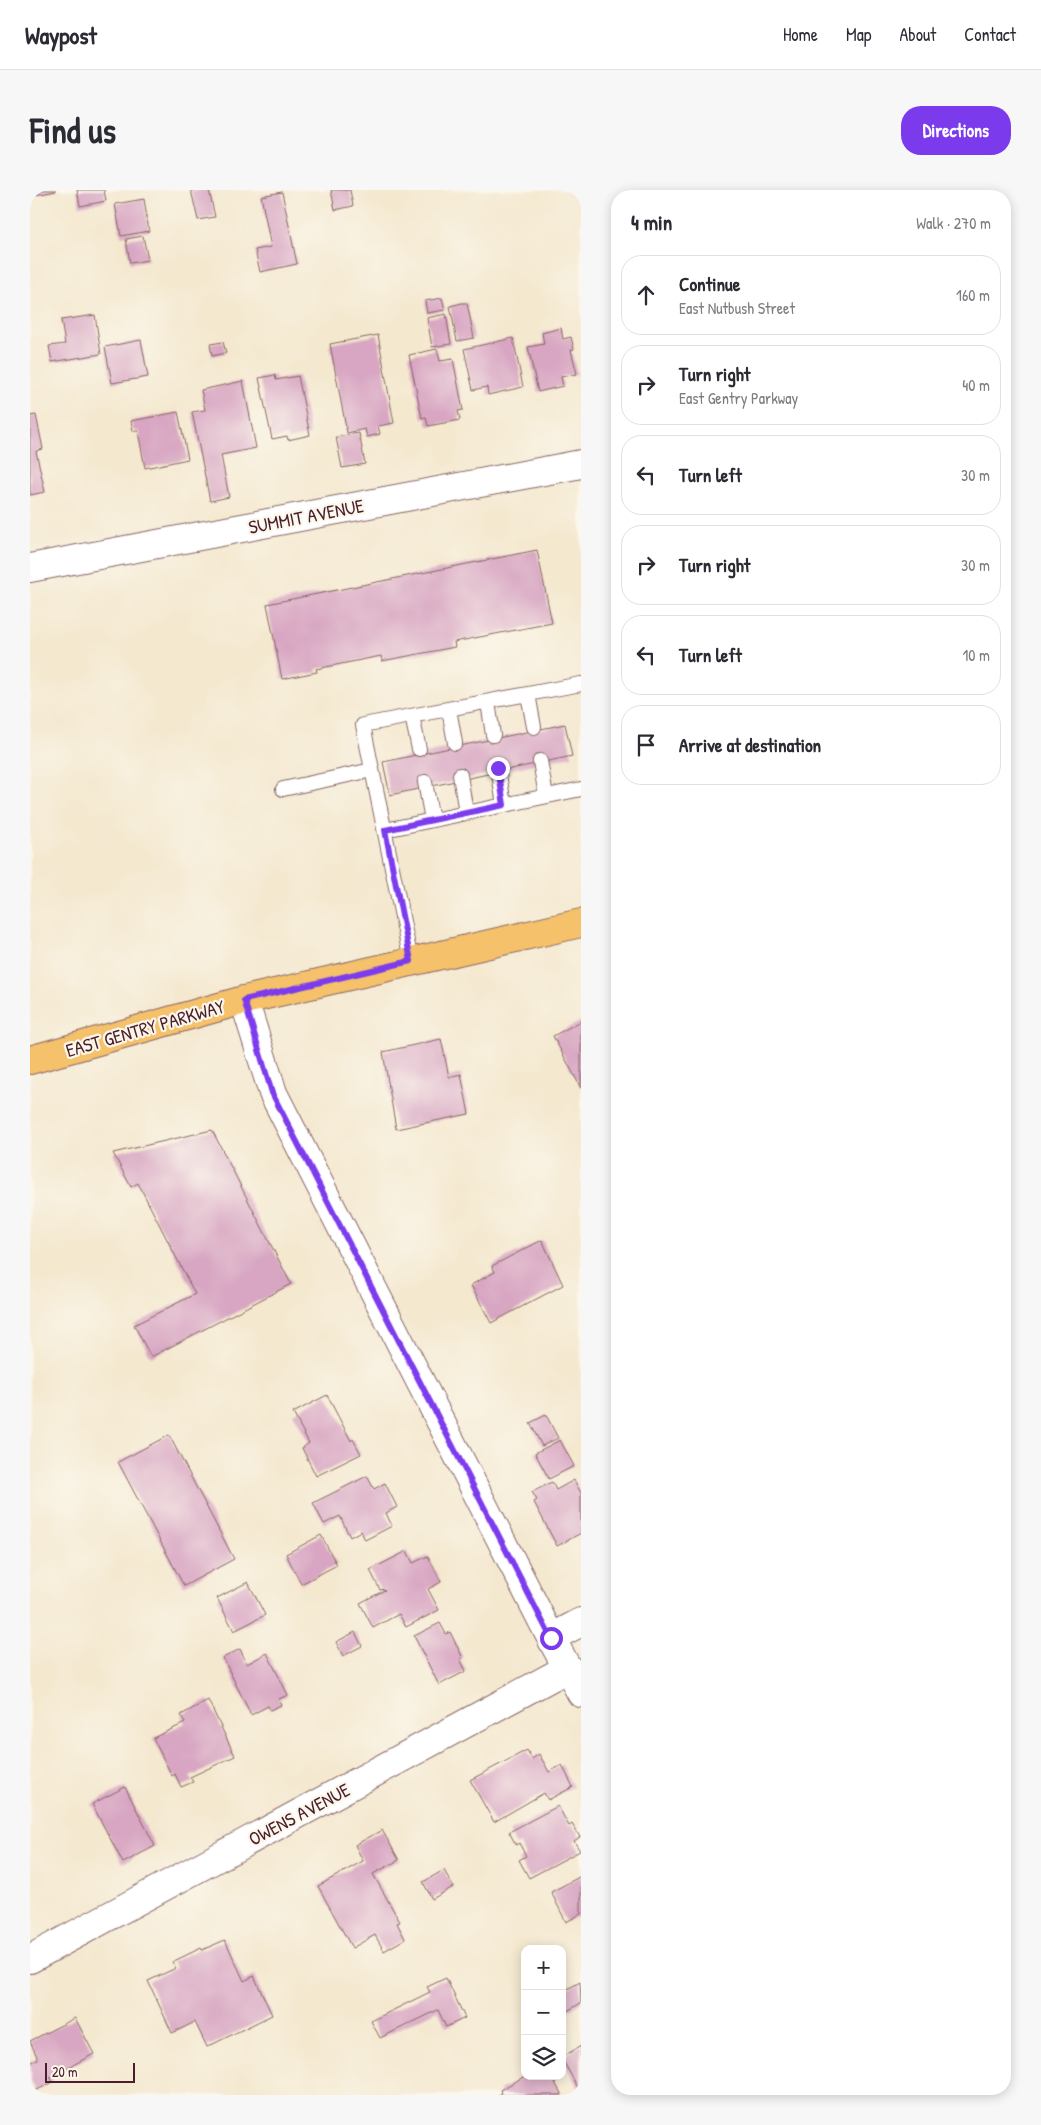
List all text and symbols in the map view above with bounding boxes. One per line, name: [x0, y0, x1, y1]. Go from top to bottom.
text: Waypost: [25, 19, 97, 51]
text: Home: [783, 22, 818, 47]
text: Map: [846, 22, 871, 47]
text: About: [899, 22, 936, 47]
text: Contact: [964, 22, 1016, 47]
button: Directions: [901, 106, 1011, 155]
text: Find us: [30, 107, 116, 154]
text: 4 min: [631, 208, 672, 237]
text: Walk · 270 m: [916, 212, 991, 234]
text: Continue: [679, 271, 740, 297]
icon: ahead: [632, 281, 660, 309]
text: 160 m: [956, 284, 990, 306]
text: East Nutbush Street: [679, 297, 795, 319]
text: Turn right: [679, 361, 750, 387]
icon: right: [632, 371, 660, 399]
text: 40 m: [962, 374, 990, 396]
text: East Gentry Parkway: [679, 387, 798, 409]
icon: left: [632, 461, 660, 489]
text: Turn left: [679, 462, 742, 488]
text: 30 m: [961, 464, 990, 486]
street label: SUMMIT AVENUE: [246, 492, 366, 540]
icon: right: [632, 551, 660, 579]
text: Turn right: [679, 552, 750, 578]
text: 30 m: [961, 554, 990, 576]
icon: left: [632, 641, 660, 669]
text: Turn left: [679, 642, 742, 668]
text: 10 m: [962, 644, 990, 666]
icon: arrive: [632, 731, 660, 759]
text: Arrive at destination: [679, 732, 821, 758]
route end: [487, 757, 510, 780]
street label: EAST GENTRY PARKWAY: [63, 993, 228, 1063]
route start: [540, 1627, 563, 1650]
street label: OWENS AVENUE: [244, 1776, 355, 1852]
map controls: [521, 1945, 566, 2080]
button: +: [521, 1945, 566, 1990]
button: −: [521, 1990, 566, 2035]
button: layers: [521, 2035, 566, 2080]
scale bar: [45, 2060, 135, 2083]
text: 20 m: [52, 2062, 78, 2081]

